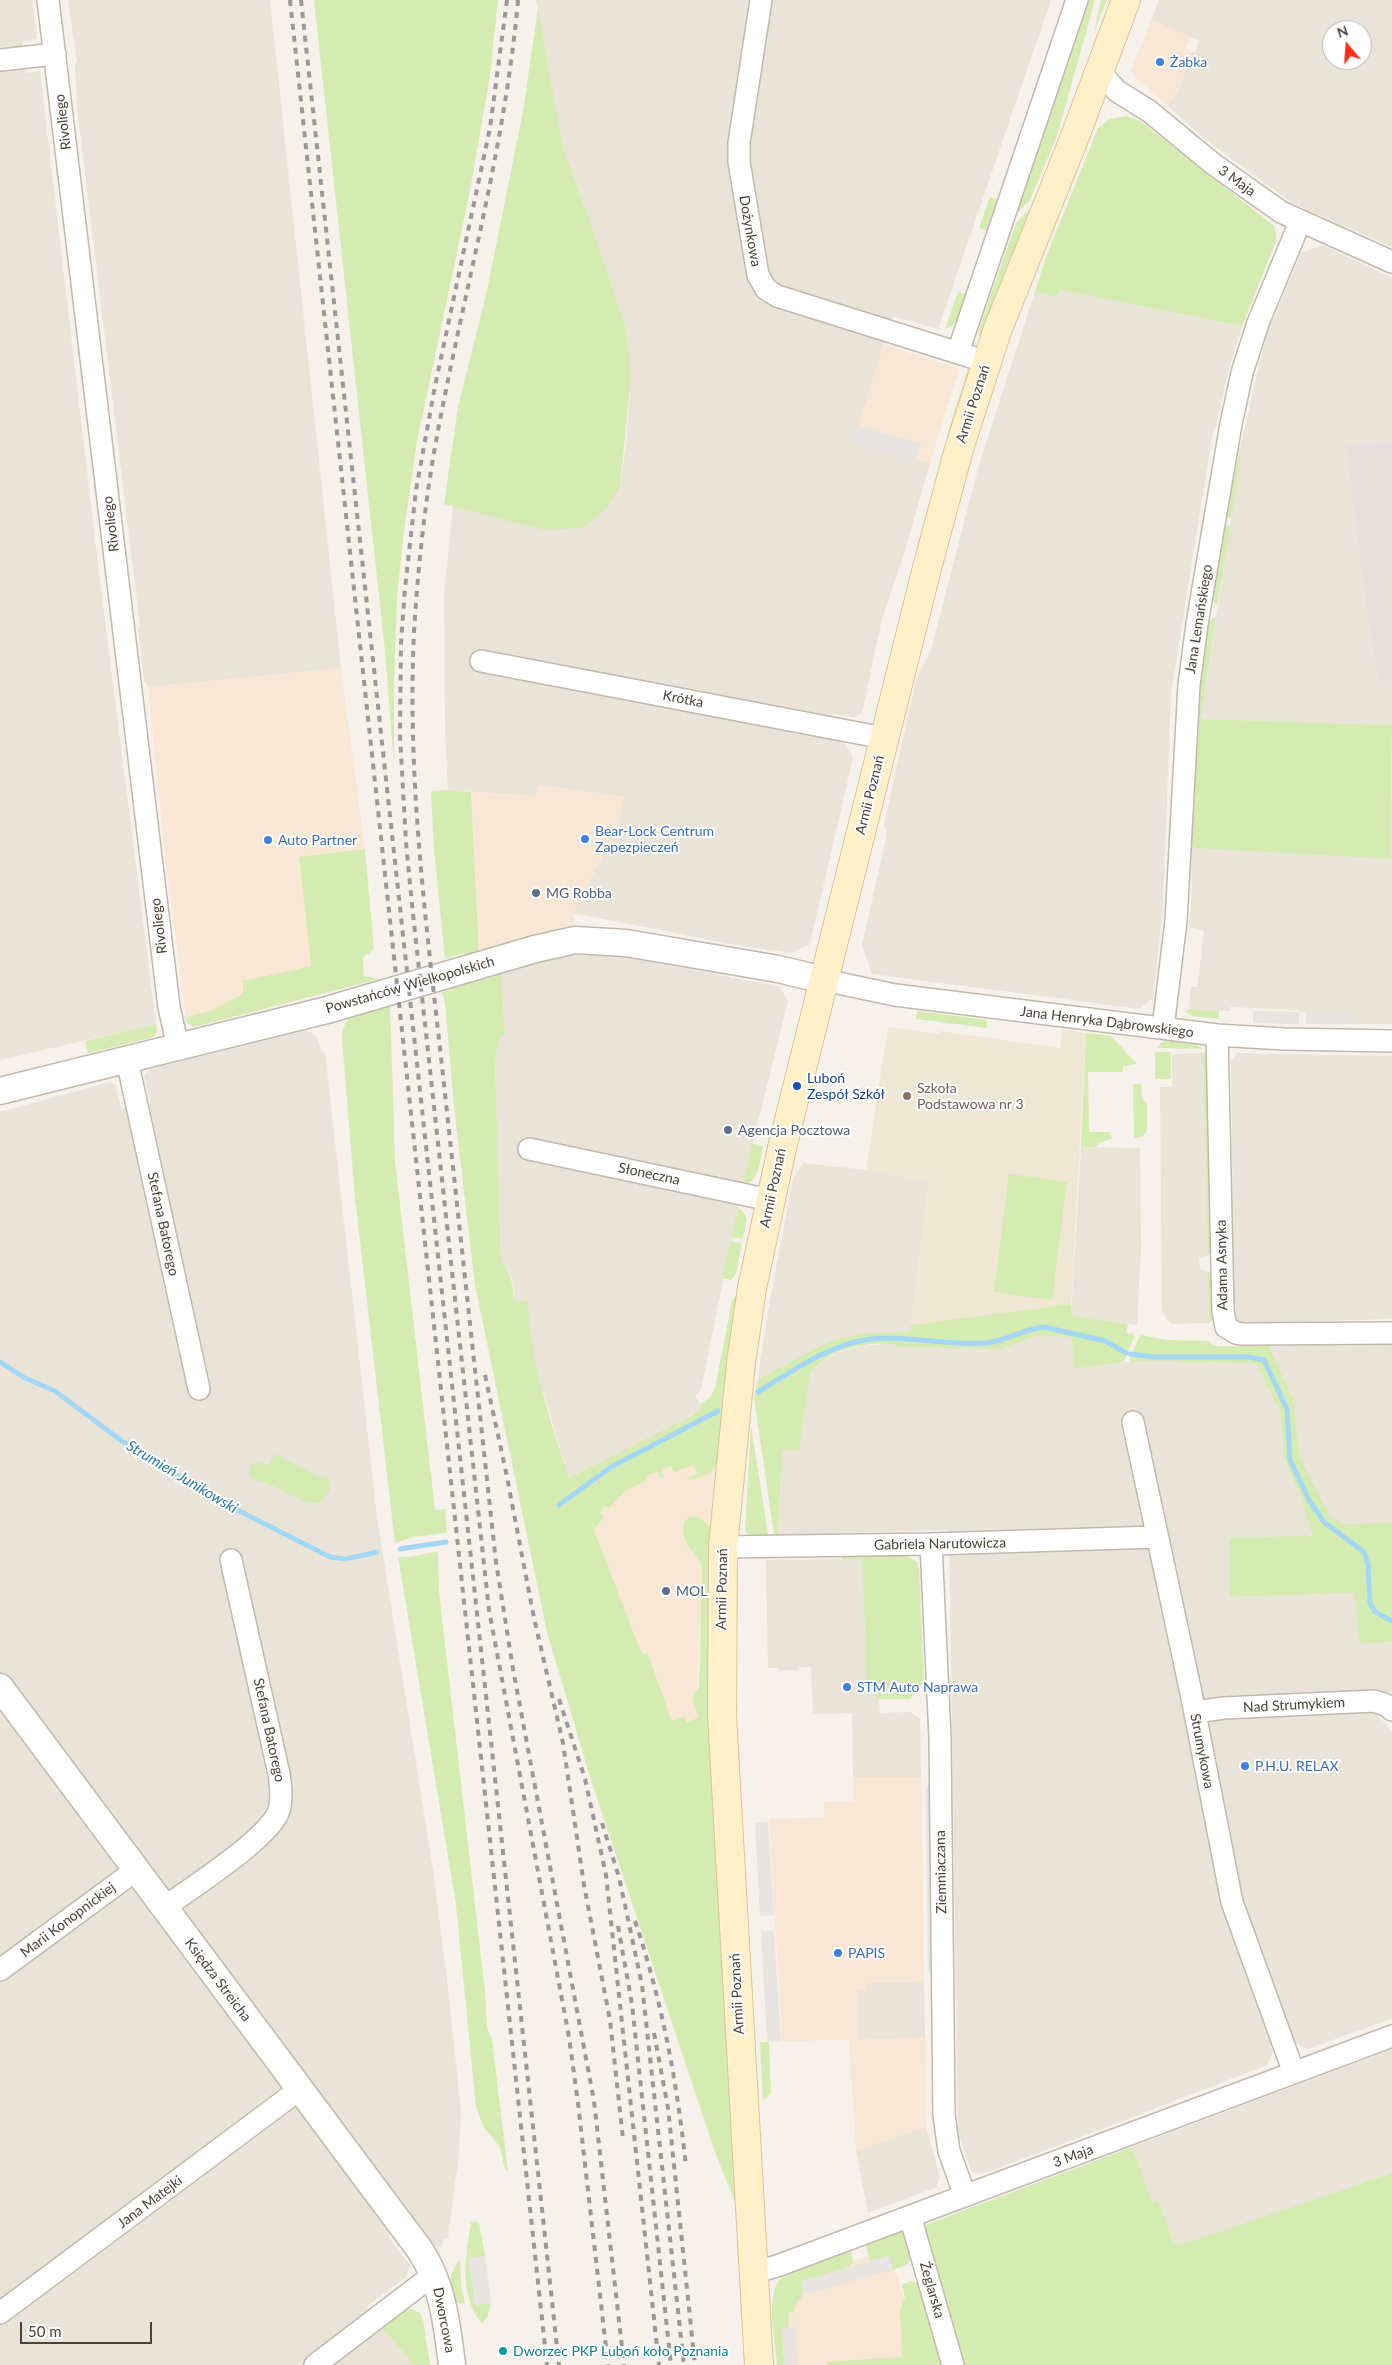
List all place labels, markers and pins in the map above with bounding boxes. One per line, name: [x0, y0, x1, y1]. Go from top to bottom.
place label: Żabka: [1170, 54, 1207, 70]
marker: Żabka: [1154, 56, 1166, 68]
place label: Bear-Lock Centrum Zapezpieczeń: [595, 823, 714, 856]
place label: Auto Partner: [278, 832, 357, 848]
marker: Bear-Lock Centrum Zapezpieczeń: [579, 833, 591, 845]
marker: Auto Partner: [262, 834, 274, 846]
place label: MG Robba: [546, 885, 612, 901]
marker: MG Robba: [530, 887, 542, 899]
place label: Luboń Zespół Szkół: [807, 1070, 885, 1102]
marker: Luboń Zespół Szkół: [791, 1080, 803, 1092]
place label: Szkoła Podstawowa nr 3: [917, 1080, 1024, 1112]
marker: Szkoła Podstawowa nr 3: [901, 1090, 913, 1102]
place label: Agencja Pocztowa: [738, 1122, 850, 1138]
marker: Agencja Pocztowa: [722, 1124, 734, 1136]
place label: MOL: [676, 1583, 707, 1599]
marker: MOL: [660, 1585, 672, 1597]
place label: STM Auto Naprawa: [857, 1679, 978, 1695]
marker: STM Auto Naprawa: [841, 1681, 853, 1693]
place label: P.H.U. RELAX: [1255, 1758, 1339, 1774]
marker: P.H.U. RELAX: [1239, 1760, 1251, 1772]
place label: PAPIS: [848, 1945, 885, 1961]
marker: PAPIS: [832, 1947, 844, 1959]
place label: Dworzec PKP Luboń koło Poznania: [513, 2343, 728, 2359]
marker: Dworzec PKP Luboń koło Poznania: [497, 2345, 509, 2357]

